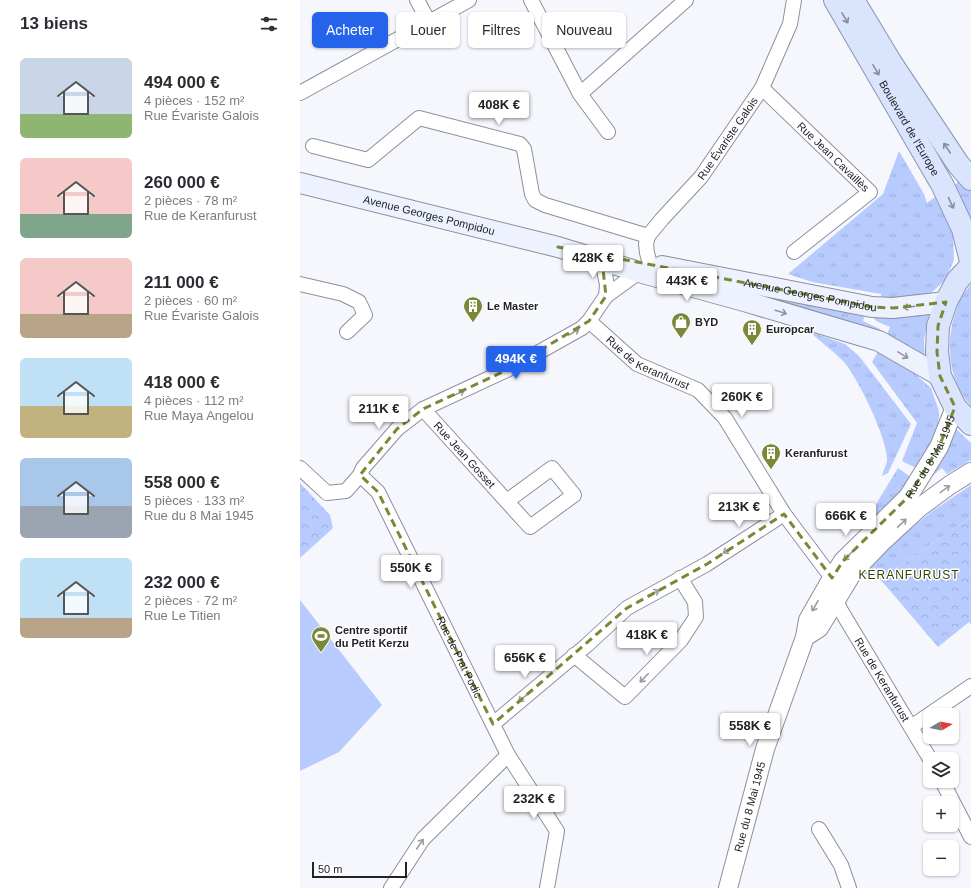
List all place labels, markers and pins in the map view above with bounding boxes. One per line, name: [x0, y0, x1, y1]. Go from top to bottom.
pin: 408K €: [466, 92, 532, 126]
pin: 428K €: [560, 245, 626, 279]
pin: 443K €: [654, 268, 720, 302]
building icon: Le Master: [462, 295, 484, 323]
place label: Le Master: [487, 300, 539, 312]
shop icon: BYD: [670, 311, 692, 339]
place label: BYD: [695, 316, 718, 328]
building icon: Europcar: [741, 318, 763, 346]
place label: Europcar: [766, 323, 815, 335]
pin: 494K €: [483, 346, 549, 380]
pin: 260K €: [709, 384, 775, 418]
pin: 211K €: [346, 396, 412, 430]
building icon: Keranfurust: [760, 442, 782, 470]
place label: Keranfurust: [785, 447, 848, 459]
pin: 213K €: [706, 494, 772, 528]
pin: 666K €: [813, 503, 879, 537]
pin: 550K €: [378, 555, 444, 589]
pin: 418K €: [614, 622, 680, 656]
place label: Centre sportif du Petit Kerzu: [335, 624, 409, 649]
sports icon: Centre sportif du Petit Kerzu: [310, 625, 332, 653]
pin: 656K €: [492, 645, 558, 679]
pin: 558K €: [717, 713, 783, 747]
pin: 232K €: [501, 786, 567, 820]

